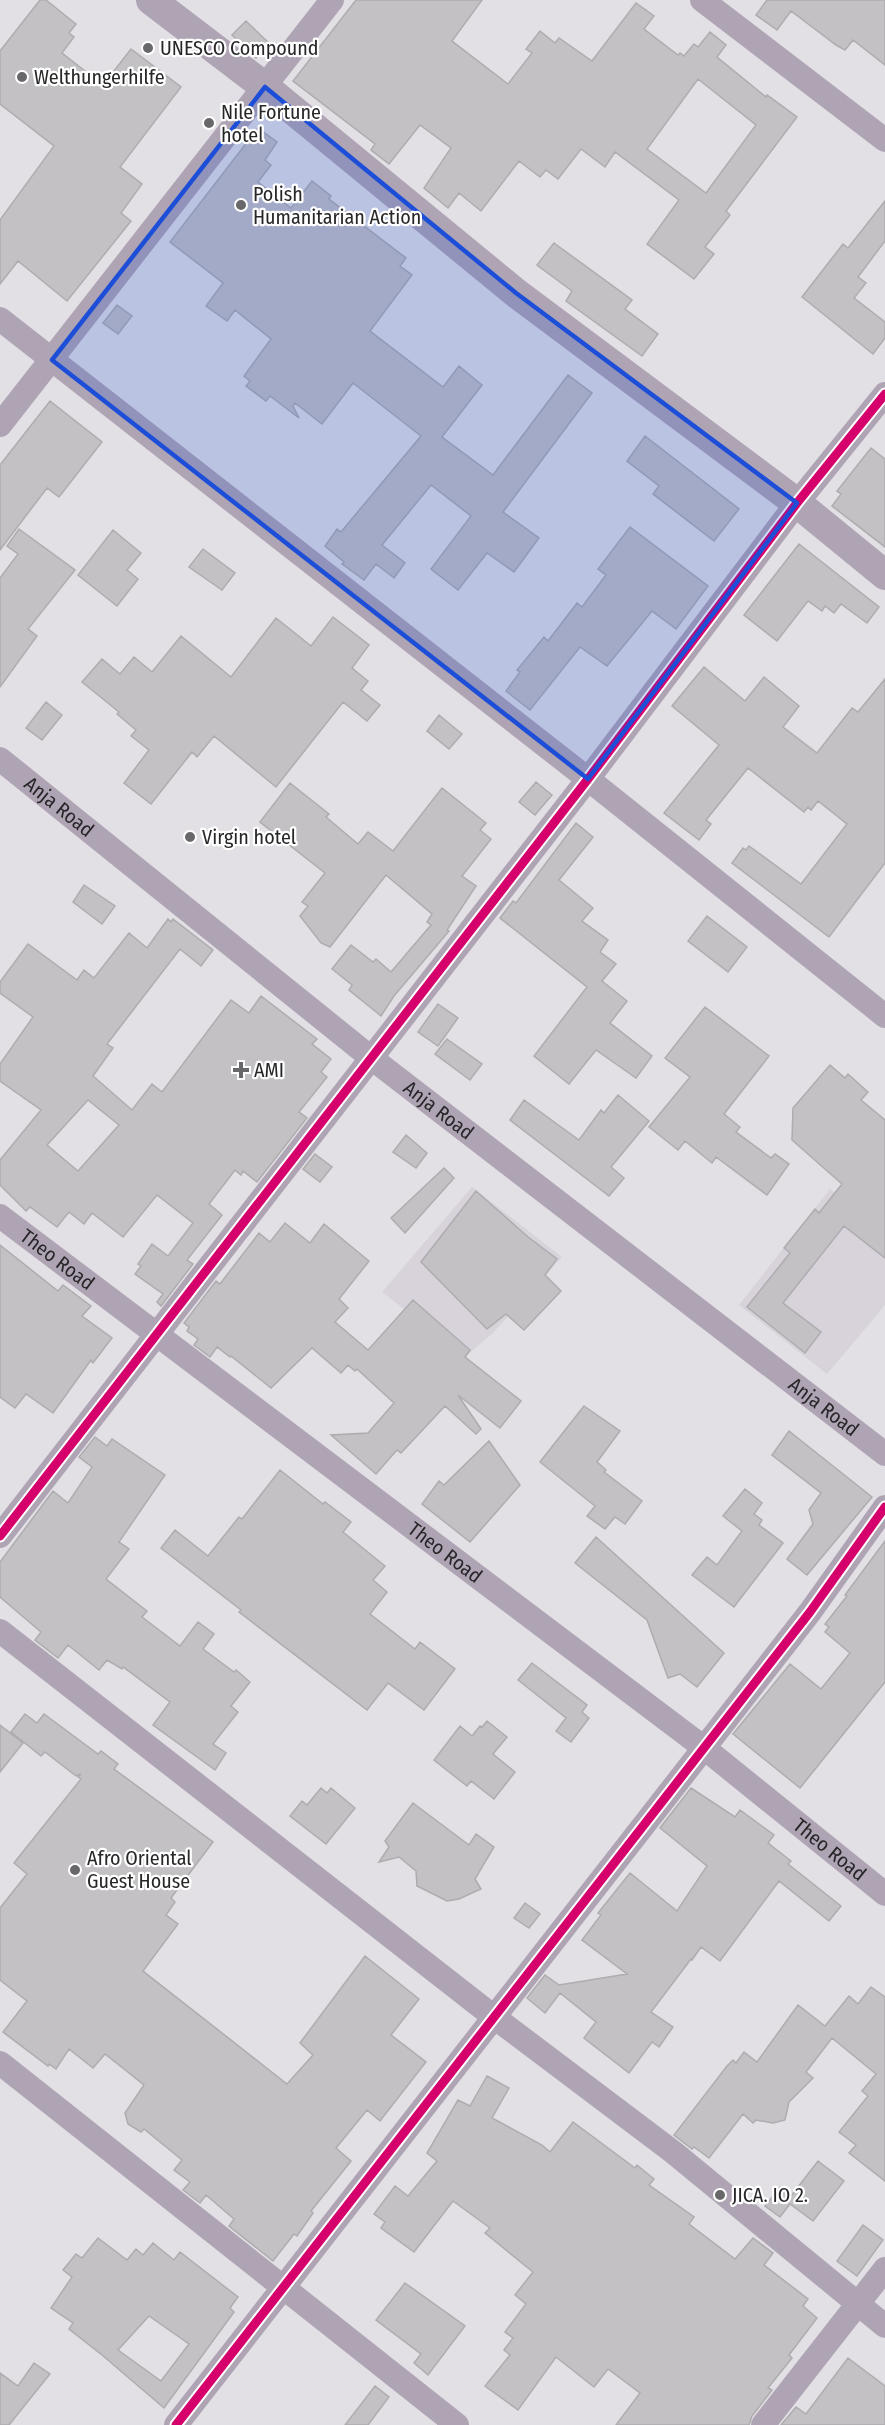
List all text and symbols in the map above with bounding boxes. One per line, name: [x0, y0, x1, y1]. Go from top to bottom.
place label: UNESCO Compound: [160, 36, 319, 60]
marker: UNESCO Compound: [141, 41, 155, 55]
place label: Welthungerhilfe: [34, 65, 165, 89]
marker: Welthungerhilfe: [15, 70, 29, 84]
place label: Nile Fortune hotel: [221, 100, 321, 147]
marker: Nile Fortune hotel: [202, 116, 216, 130]
place label: Polish Humanitarian Action: [253, 182, 421, 229]
marker: Polish Humanitarian Action: [234, 198, 248, 212]
street label: Anja Road: [20, 772, 99, 842]
place label: Virgin hotel: [202, 825, 296, 849]
marker: Virgin hotel: [183, 830, 197, 844]
place label: AMI: [254, 1058, 284, 1082]
marker: AMI: [232, 1061, 250, 1079]
street label: Anja Road: [399, 1075, 479, 1145]
street label: Theo Road: [16, 1224, 99, 1295]
street label: Anja Road: [784, 1372, 864, 1441]
street label: Theo Road: [404, 1517, 487, 1588]
street label: Theo Road: [789, 1813, 871, 1886]
place label: Afro Oriental Guest House: [87, 1846, 192, 1893]
marker: Afro Oriental Guest House: [68, 1863, 82, 1877]
place label: JICA. IO 2.: [732, 2183, 808, 2207]
marker: JICA. IO 2.: [713, 2188, 727, 2202]

